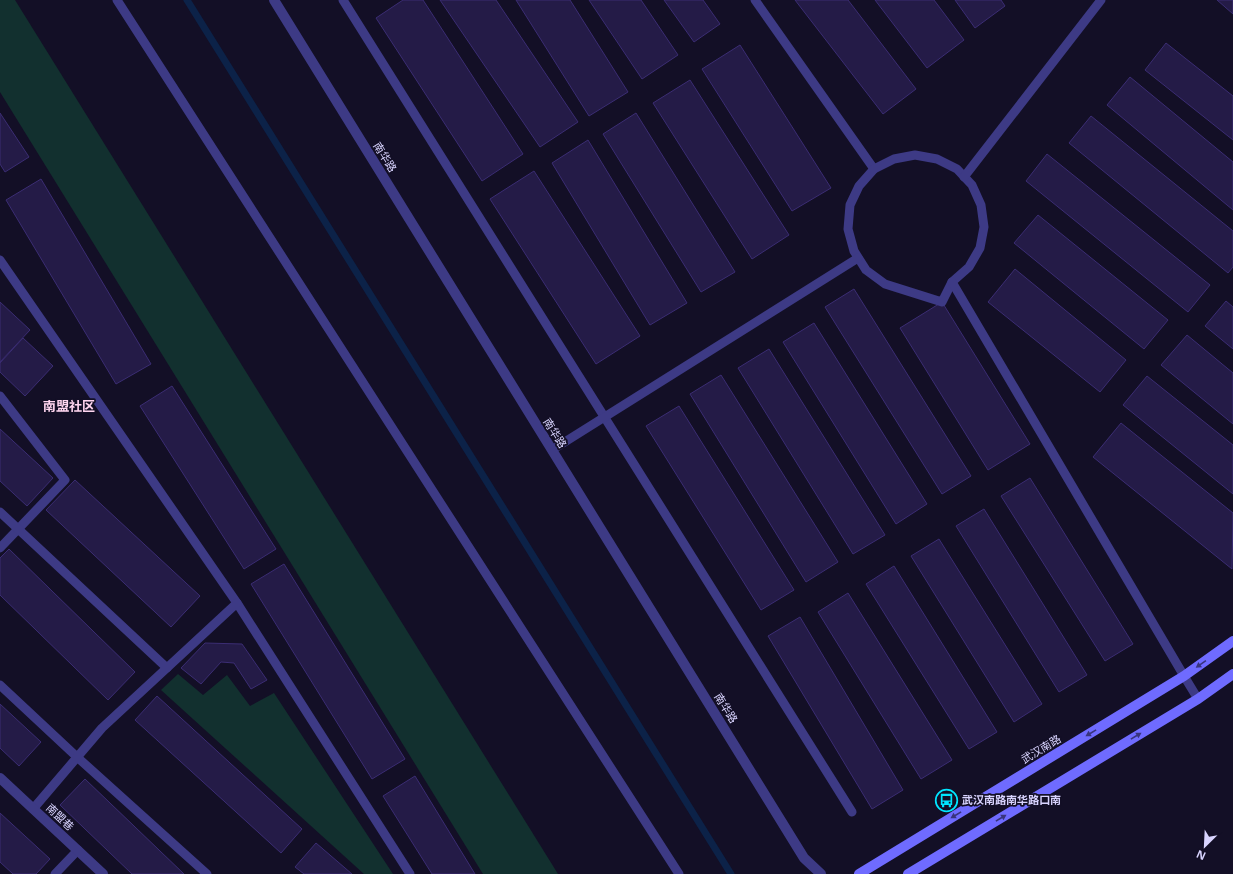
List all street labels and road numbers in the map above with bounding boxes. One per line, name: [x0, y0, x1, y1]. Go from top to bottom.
street label: 南华路: [370, 139, 401, 175]
street label: 南华路: [540, 415, 571, 451]
street label: 南华路: [711, 690, 742, 726]
street label: 武汉南路: [1018, 731, 1063, 766]
street label: 南盟巷: [43, 800, 78, 833]

